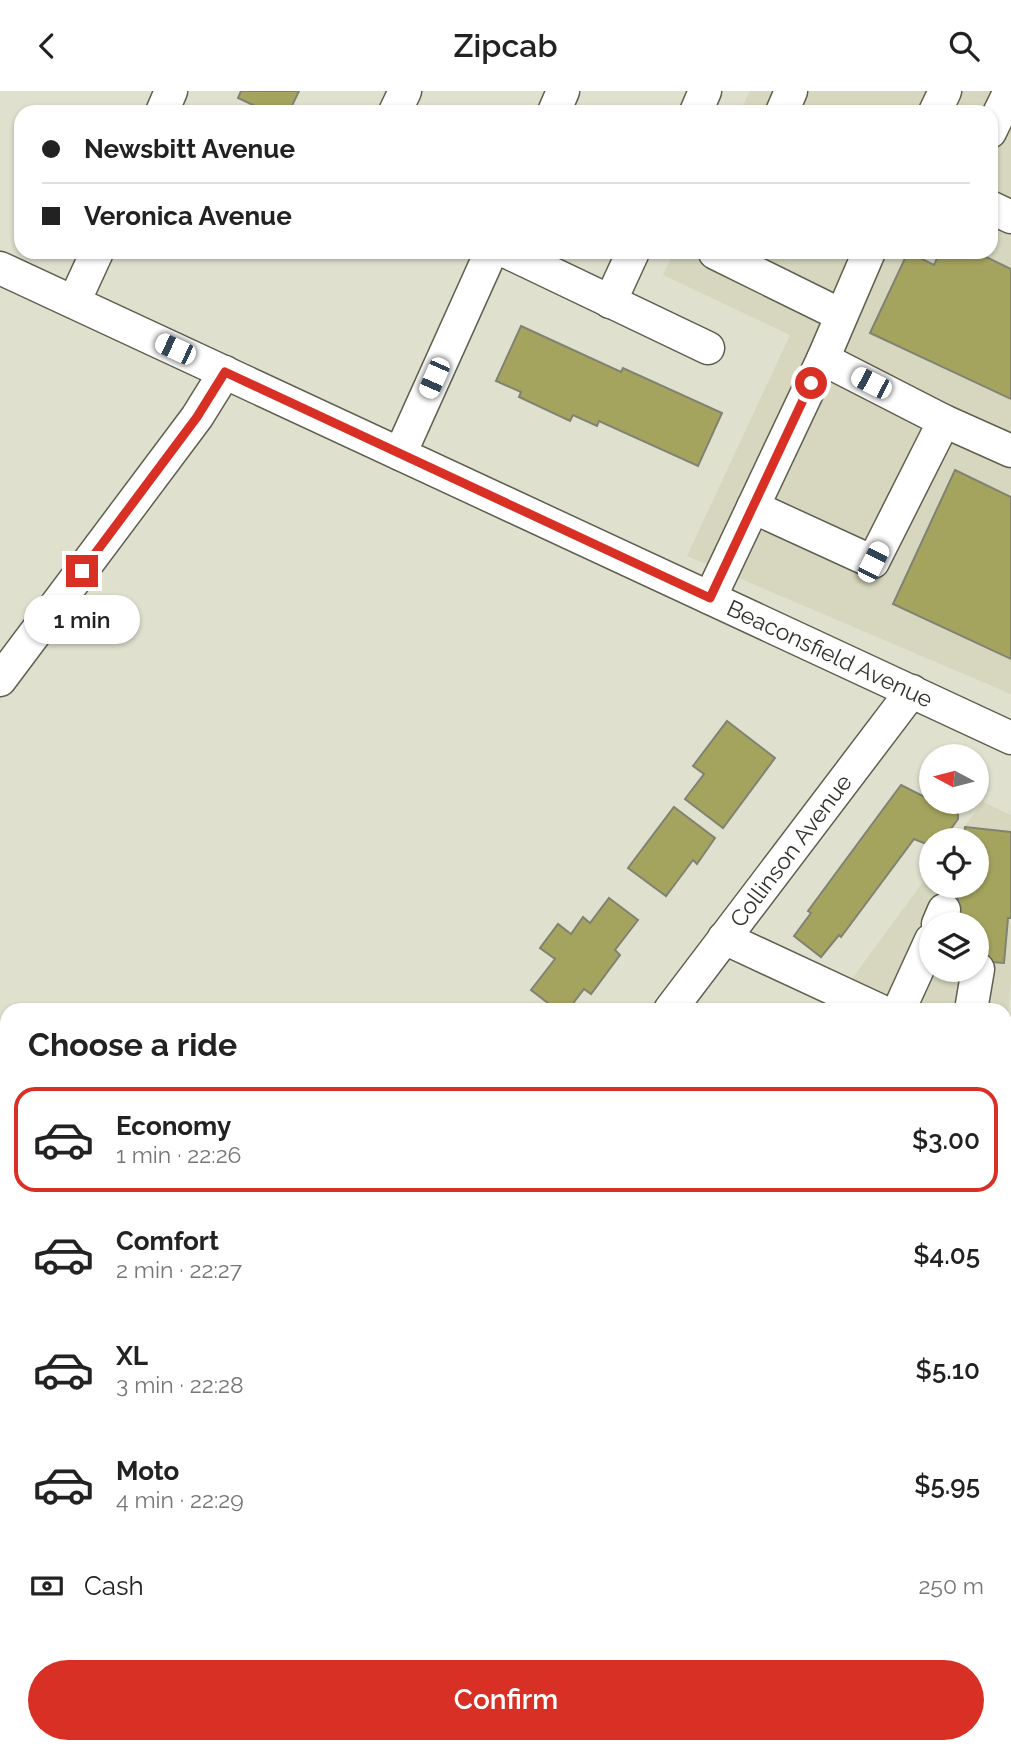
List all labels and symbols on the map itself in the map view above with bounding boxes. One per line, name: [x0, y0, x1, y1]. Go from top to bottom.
car: [152, 331, 199, 367]
car: [416, 355, 453, 401]
car: [848, 364, 895, 402]
route start: [795, 367, 827, 399]
car: [855, 539, 892, 585]
route end: [66, 555, 98, 587]
street label: Beaconsfield Avenue: [723, 594, 937, 713]
callout: 1 min: [24, 595, 140, 645]
north arrow: [919, 744, 989, 814]
street label: Collinson Avenue: [724, 769, 857, 932]

